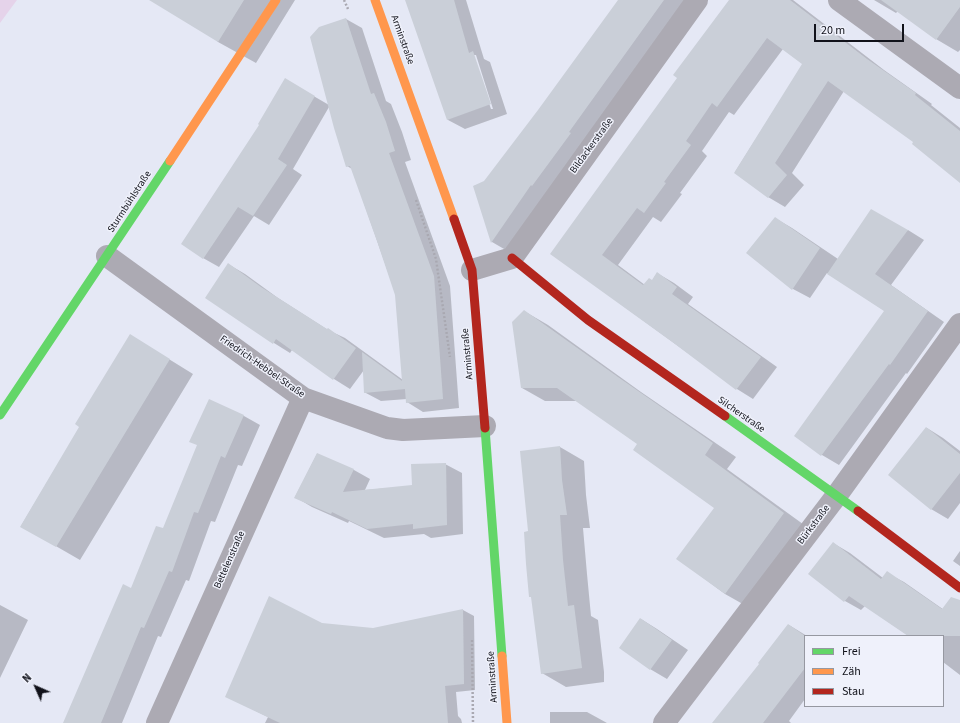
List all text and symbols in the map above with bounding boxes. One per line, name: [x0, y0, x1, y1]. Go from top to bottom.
street label: Arminstraße: [388, 14, 416, 66]
scale bar: [816, 16, 906, 42]
text: 20 m: [821, 22, 845, 39]
street label: Bildackerstraße: [568, 116, 616, 176]
street label: Sturmbühlstraße: [106, 169, 154, 235]
street label: Arminstraße: [460, 328, 476, 380]
street label: Friedrich-Hebbel-Straße: [217, 333, 307, 401]
street label: Silcherstraße: [715, 394, 767, 436]
street label: Bürkstraße: [795, 503, 833, 547]
street label: Bettelenstraße: [212, 529, 248, 591]
legend: [804, 635, 944, 707]
text: Frei: [842, 643, 861, 660]
street label: Arminstraße: [485, 651, 501, 703]
text: Zäh: [842, 663, 861, 680]
north arrow: [16, 667, 56, 707]
text: N: [19, 670, 35, 686]
text: Stau: [842, 683, 865, 700]

